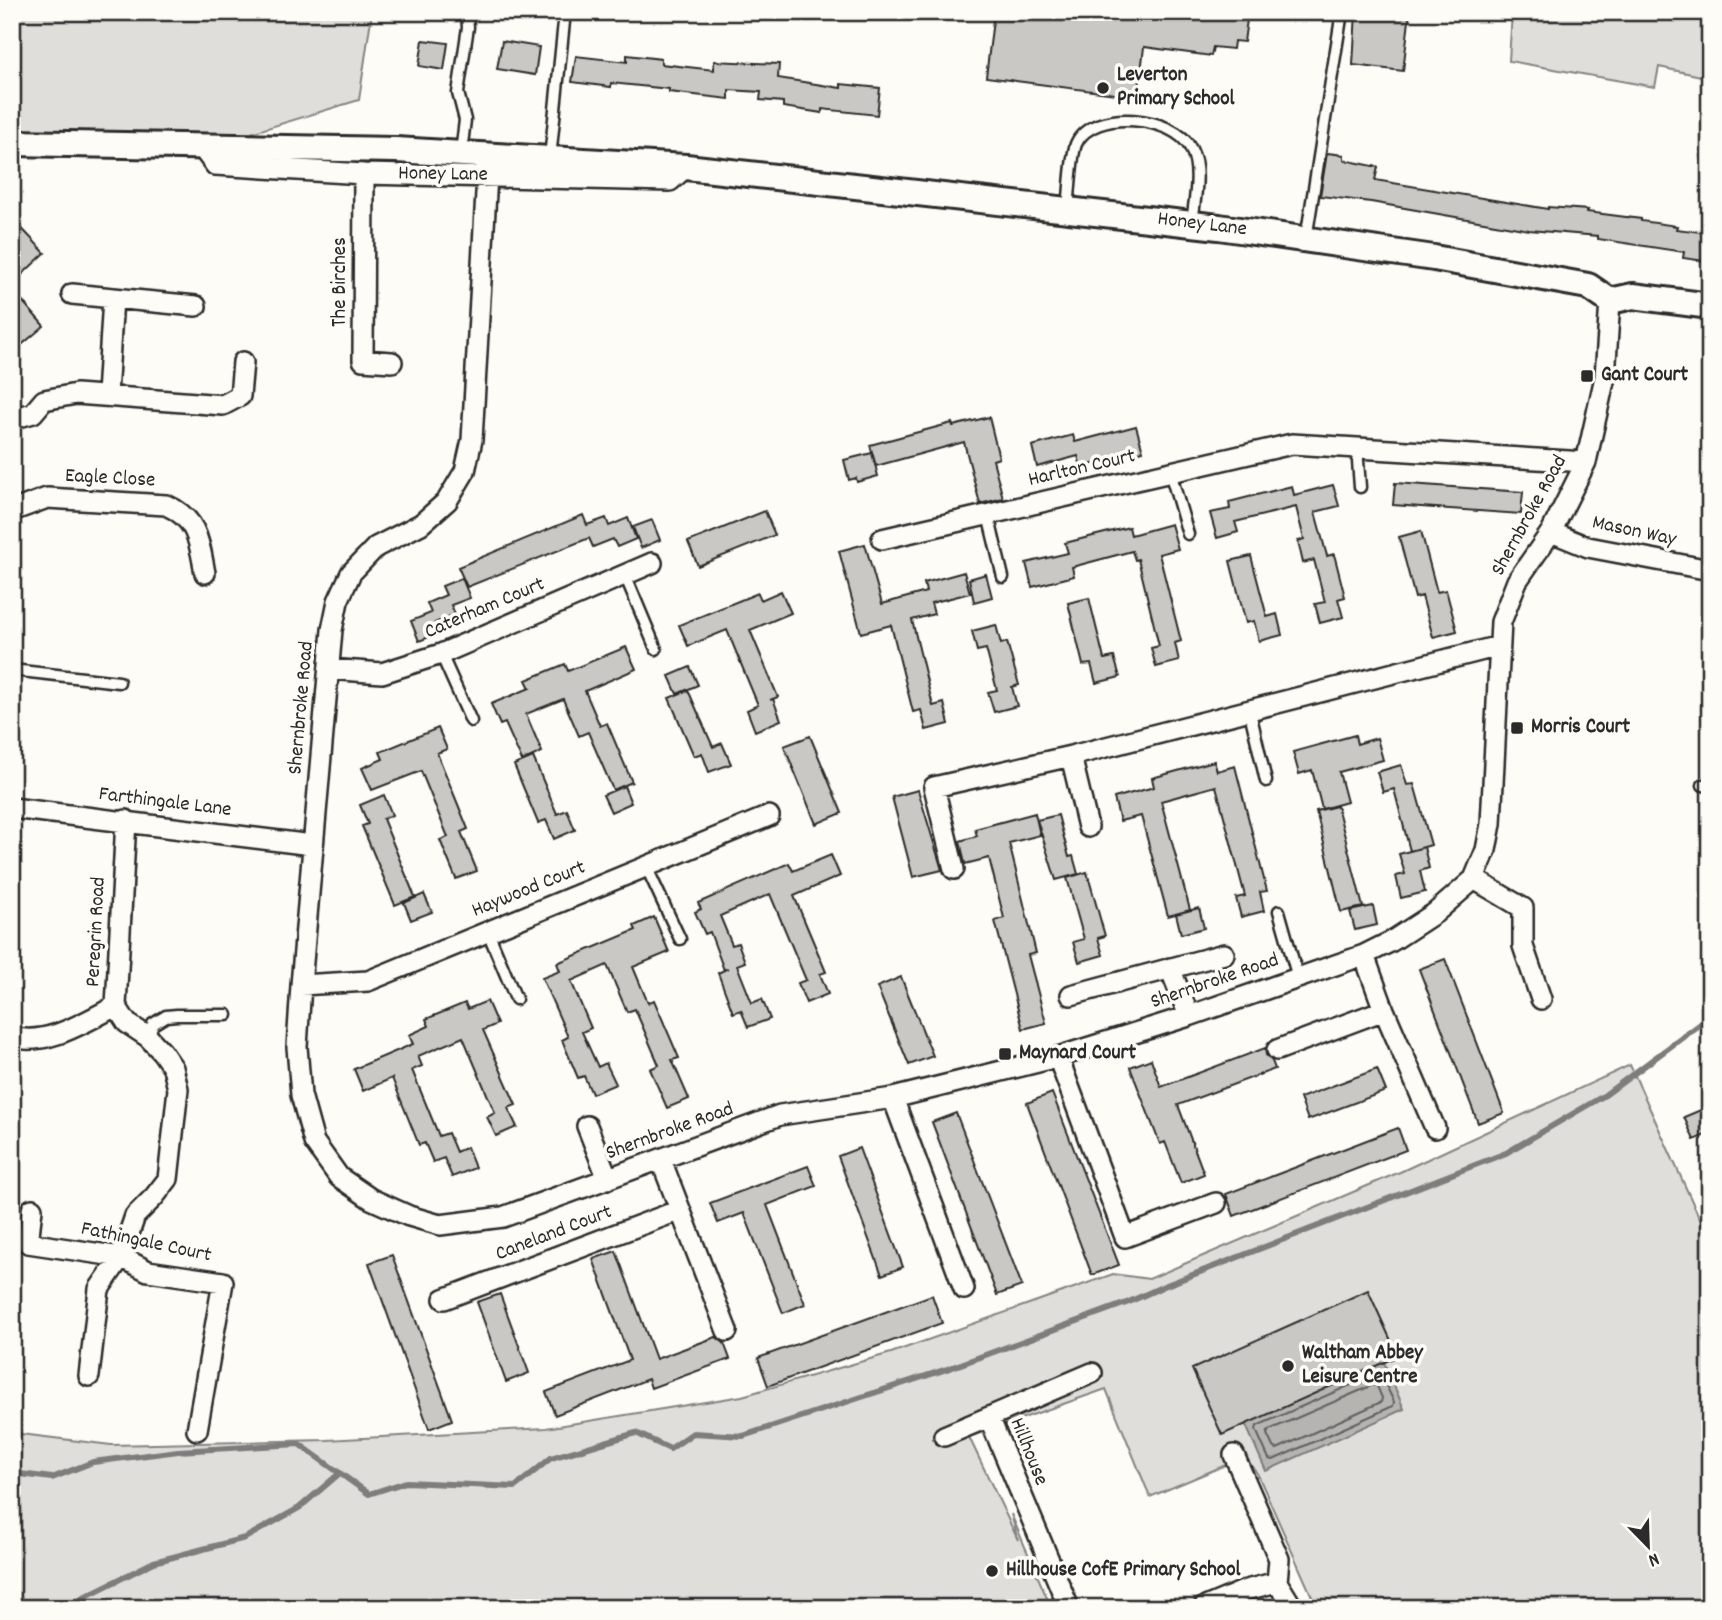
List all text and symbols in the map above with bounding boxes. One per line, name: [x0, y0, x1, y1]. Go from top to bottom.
place label: Leverton Primary School: [1117, 61, 1236, 115]
marker: Leverton Primary School: [1095, 80, 1111, 96]
street label: Honey Lane: [398, 159, 488, 191]
street label: Honey Lane: [1156, 205, 1248, 245]
street label: The Birches: [326, 237, 356, 327]
place label: Gant Court: [1601, 361, 1688, 391]
marker: Gant Court: [1579, 368, 1595, 384]
street label: Harlton Court: [1025, 442, 1139, 496]
street label: Shernbroke Road: [1484, 450, 1576, 582]
street label: Eagle Close: [64, 462, 156, 496]
street label: Mason Way: [1589, 508, 1679, 556]
street label: Caterham Court: [420, 570, 550, 648]
street label: Shernbroke Road: [281, 640, 323, 776]
place label: Morris Court: [1531, 713, 1630, 743]
marker: Morris Court: [1509, 720, 1525, 736]
street label: Farthingale Lane: [97, 780, 233, 826]
street label: Haywood Court: [468, 853, 591, 926]
street label: Peregrin Road: [79, 876, 115, 988]
street label: Shernbroke Road: [1147, 946, 1283, 1018]
place label: Maynard Court: [1019, 1039, 1136, 1069]
marker: Maynard Court: [997, 1046, 1013, 1062]
street label: Shernbroke Road: [602, 1095, 738, 1169]
street label: Caneland Court: [491, 1198, 617, 1270]
street label: Fathingale Court: [78, 1215, 214, 1272]
place label: Waltham Abbey Leisure Centre: [1302, 1339, 1424, 1393]
marker: Waltham Abbey Leisure Centre: [1280, 1358, 1296, 1374]
street label: Hillhouse: [1001, 1414, 1055, 1490]
north arrow: [1614, 1512, 1684, 1582]
text: N: [1644, 1544, 1663, 1573]
place label: Hillhouse CofE Primary School: [1006, 1556, 1242, 1586]
marker: Hillhouse CofE Primary School: [984, 1563, 1000, 1579]

